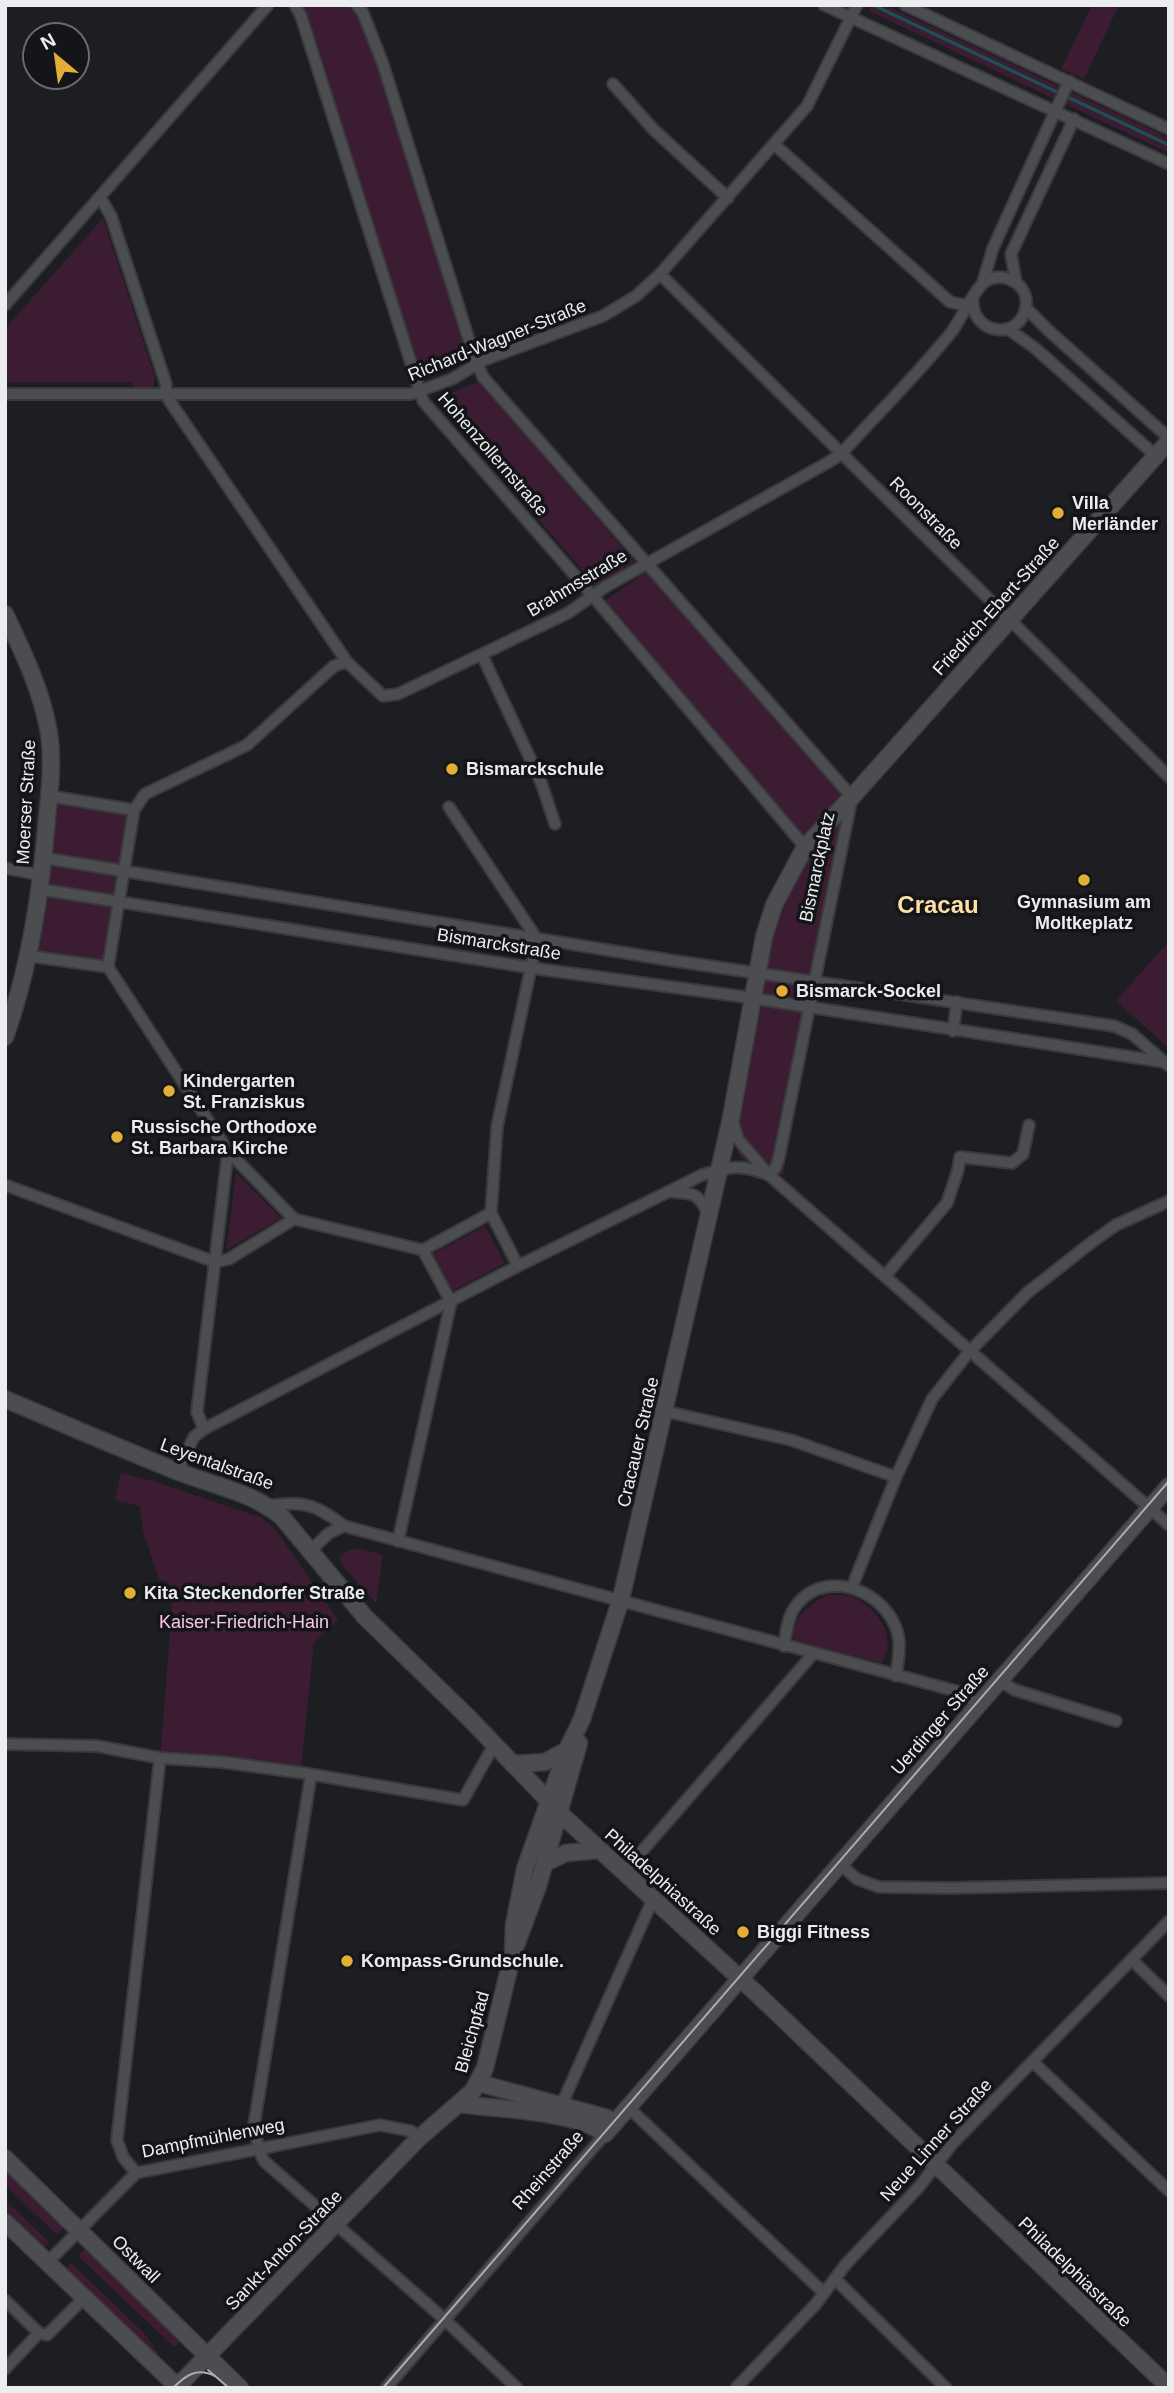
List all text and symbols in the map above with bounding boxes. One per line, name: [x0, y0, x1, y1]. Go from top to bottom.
north arrow: [21, 21, 91, 91]
text: N: [37, 29, 59, 54]
street label: Richard-Wagner-Straße: [405, 295, 589, 385]
street label: Hohenzollernstraße: [434, 388, 552, 520]
street label: Roonstraße: [886, 473, 966, 553]
place label: Villa Merländer: [1072, 493, 1158, 534]
marker: Villa Merländer: [1050, 505, 1066, 521]
street label: Friedrich-Ebert-Straße: [929, 533, 1063, 679]
street label: Brahmsstraße: [523, 545, 631, 621]
street label: Moerser Straße: [13, 739, 39, 865]
place label: Bismarckschule: [466, 759, 604, 779]
marker: Bismarckschule: [444, 761, 460, 777]
street label: Bismarckplatz: [796, 810, 838, 924]
marker: Gymnasium am Moltkeplatz: [1076, 872, 1092, 888]
district label: Cracau: [897, 891, 979, 918]
place label: Gymnasium am Moltkeplatz: [1017, 892, 1151, 933]
street label: Bismarckstraße: [436, 924, 562, 964]
place label: Bismarck-Sockel: [796, 981, 941, 1001]
marker: Bismarck-Sockel: [774, 983, 790, 999]
place label: Kindergarten St. Franziskus: [183, 1071, 305, 1112]
marker: Kindergarten St. Franziskus: [161, 1083, 177, 1099]
place label: Russische Orthodoxe St. Barbara Kirche: [131, 1117, 317, 1158]
marker: Russische Orthodoxe St. Barbara Kirche: [109, 1129, 125, 1145]
street label: Cracauer Straße: [613, 1375, 663, 1509]
street label: Leyentalstraße: [158, 1434, 276, 1494]
place label: Kita Steckendorfer Straße: [144, 1583, 365, 1603]
marker: Kita Steckendorfer Straße: [122, 1585, 138, 1601]
park label: Kaiser-Friedrich-Hain: [159, 1612, 329, 1632]
street label: Uerdinger Straße: [887, 1661, 993, 1779]
street label: Philadelphiastraße: [601, 1825, 725, 1939]
place label: Biggi Fitness: [757, 1922, 870, 1942]
marker: Biggi Fitness: [735, 1924, 751, 1940]
place label: Kompass-Grundschule.: [361, 1951, 564, 1971]
marker: Kompass-Grundschule.: [339, 1953, 355, 1969]
street label: Bleichpfad: [451, 1989, 493, 2075]
street label: Neue Linner Straße: [876, 2075, 996, 2205]
street label: Dampfmühlenweg: [140, 2114, 286, 2162]
street label: Rheinstraße: [508, 2126, 588, 2214]
street label: Sankt-Anton-Straße: [222, 2186, 346, 2314]
street label: Philadelphiastraße: [1014, 2213, 1136, 2331]
street label: Ostwall: [108, 2231, 164, 2287]

